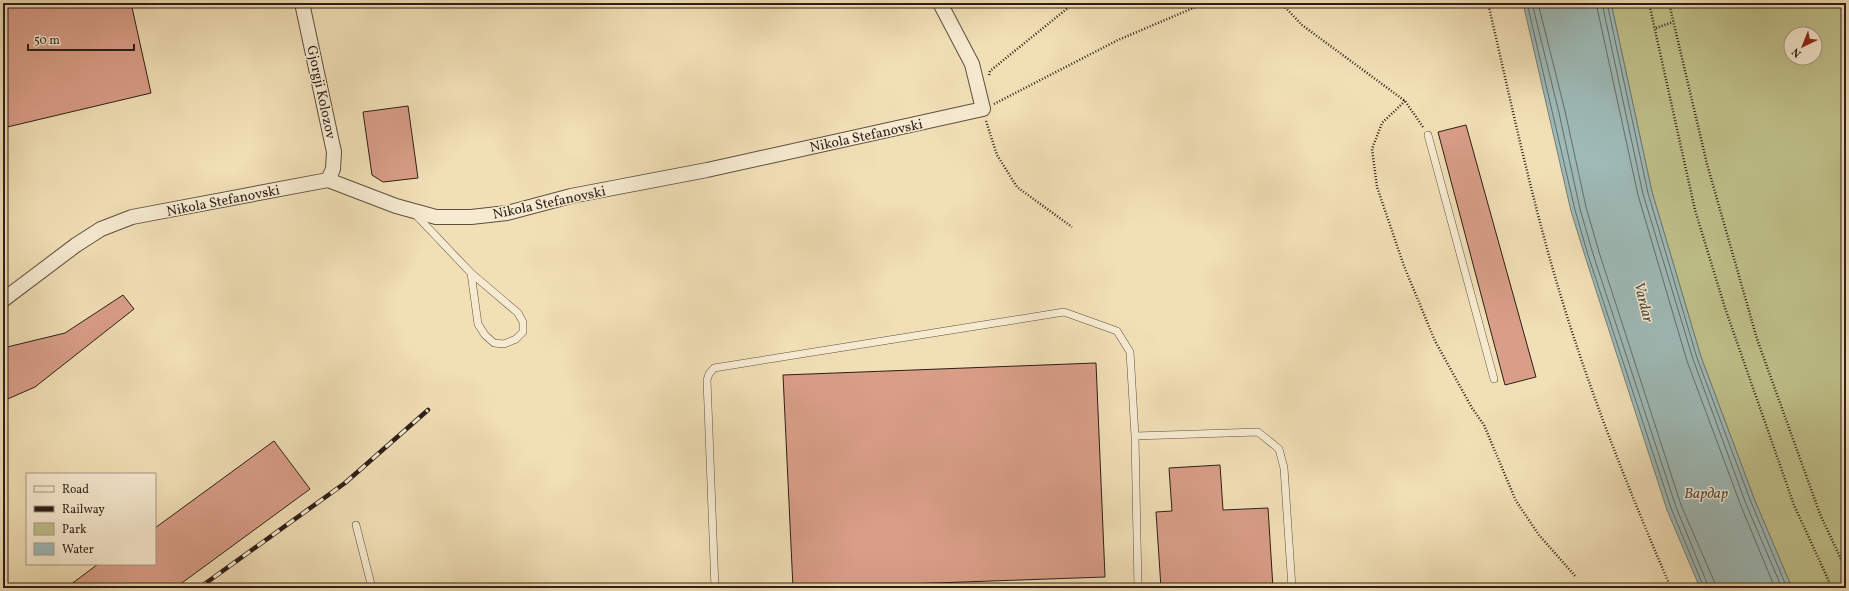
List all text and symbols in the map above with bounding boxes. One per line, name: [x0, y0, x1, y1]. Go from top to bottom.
scale bar: [28, 26, 134, 52]
north arrow: [1783, 26, 1823, 66]
text: 50 m: [34, 33, 60, 49]
street label: Gjorgji Kolozov: [301, 44, 340, 141]
text: N: [1789, 44, 1805, 60]
street label: Nikola Stefanovski: [808, 115, 925, 158]
street label: Nikola Stefanovski: [165, 181, 282, 222]
street label: Nikola Stefanovski: [491, 182, 608, 225]
water label: Vardar: [1627, 280, 1658, 325]
legend: [26, 473, 156, 565]
text: Road: [62, 482, 89, 498]
water label: Вардар: [1684, 484, 1728, 505]
text: Railway: [62, 502, 105, 518]
text: Park: [62, 522, 87, 538]
text: Water: [62, 542, 94, 558]

